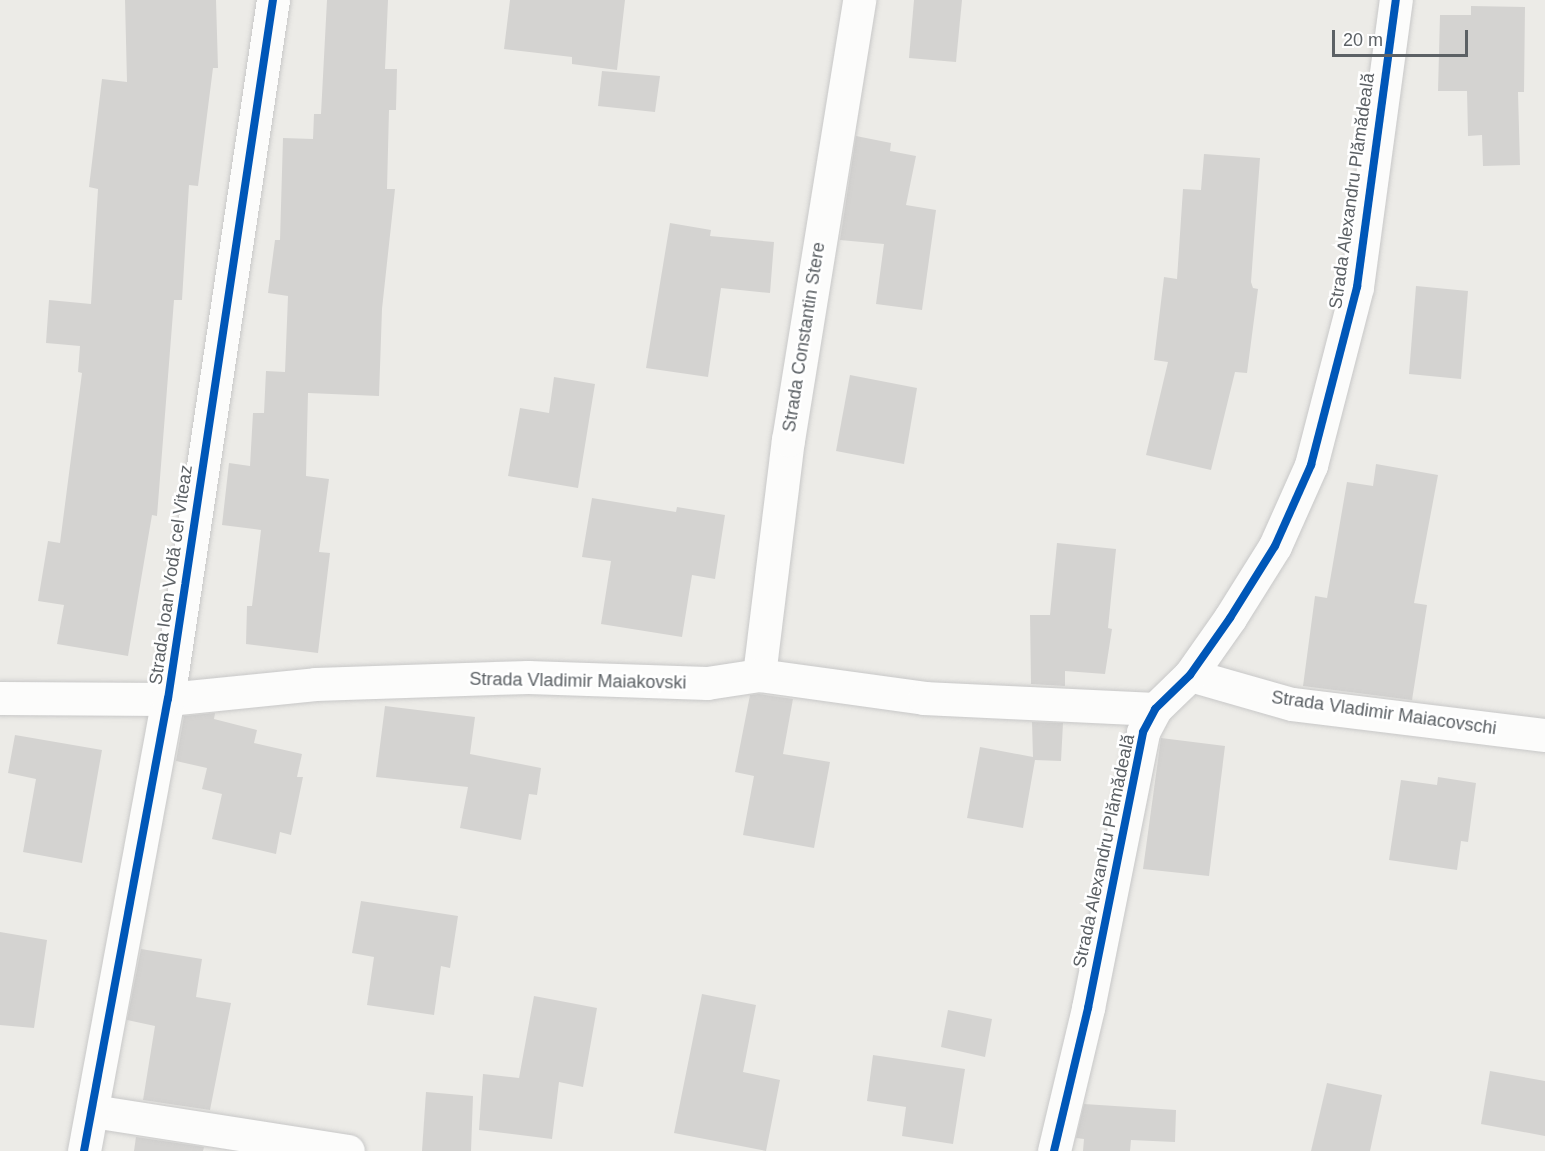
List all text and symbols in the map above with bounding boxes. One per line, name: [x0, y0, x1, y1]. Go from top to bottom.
scale bar: [1335, 18, 1472, 56]
text: 20 m: [1343, 30, 1383, 50]
street label: Strada Alexandru Plămădeală: [1325, 71, 1379, 311]
street label: Strada Constantin Stere: [778, 240, 830, 434]
street label: Strada Ioan Vodă cel Viteaz: [145, 464, 197, 686]
street label: Strada Vladimir Maiakovski: [469, 668, 687, 694]
street label: Strada Vladimir Maiacovschi: [1270, 687, 1498, 739]
street label: Strada Alexandru Plămădeală: [1069, 732, 1139, 970]

